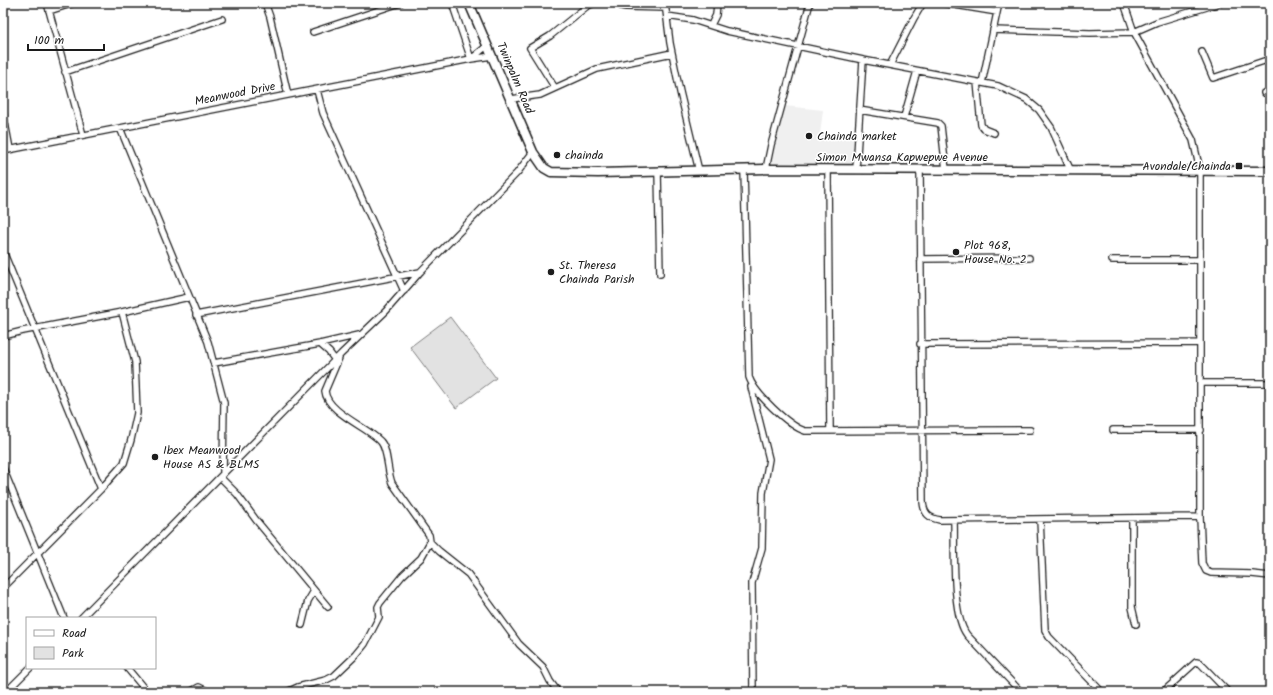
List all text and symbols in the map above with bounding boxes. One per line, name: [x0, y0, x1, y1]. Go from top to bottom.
scale bar: [28, 26, 104, 52]
text: 100 m: [34, 31, 65, 50]
street label: Twinpalm Road: [491, 39, 539, 118]
street label: Meanwood Drive: [193, 77, 277, 111]
place label: Chainda market: [817, 127, 897, 146]
marker: Chainda market: [804, 131, 814, 141]
place label: chainda: [565, 146, 604, 165]
street label: Simon Mwansa Kapwepwe Avenue: [816, 148, 989, 167]
marker: chainda: [552, 150, 562, 160]
place label: Avondale/Chainda: [1142, 157, 1231, 176]
marker: Avondale/Chainda: [1234, 161, 1244, 171]
place label: Plot 968, House No. 2: [964, 236, 1027, 269]
marker: Plot 968, House No. 2: [951, 247, 961, 257]
place label: St. Theresa Chainda Parish: [559, 256, 634, 289]
marker: St. Theresa Chainda Parish: [546, 267, 556, 277]
place label: Ibex Meanwood House AS & BLMS: [163, 441, 260, 474]
marker: Ibex Meanwood House AS & BLMS: [150, 452, 160, 462]
legend: [26, 617, 156, 669]
text: Road: [62, 624, 87, 643]
text: Park: [62, 644, 84, 663]

